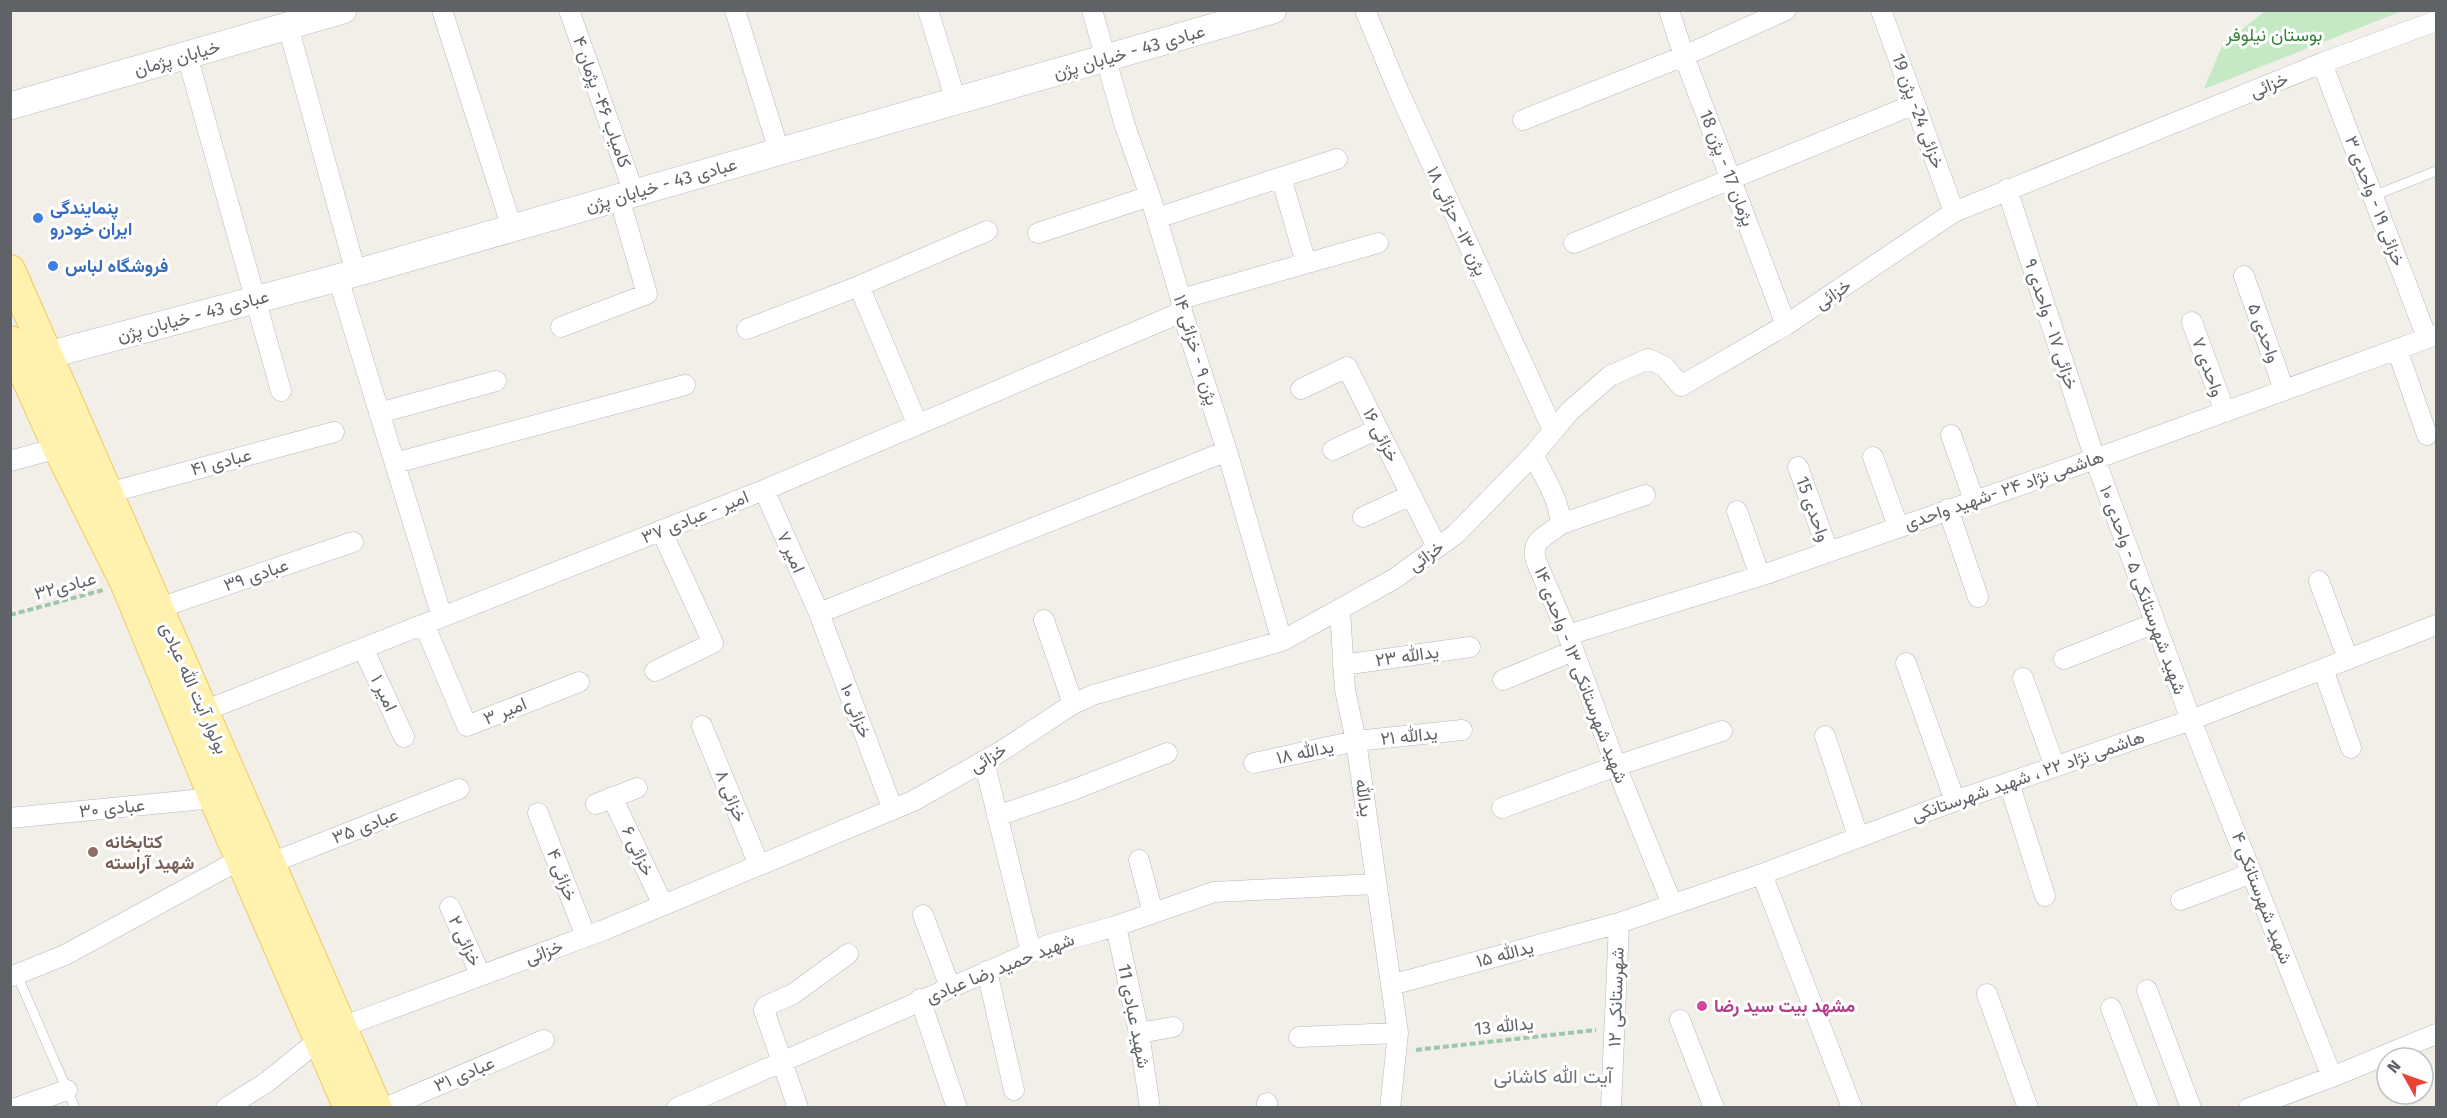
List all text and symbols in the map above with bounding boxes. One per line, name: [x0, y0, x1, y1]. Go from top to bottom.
street label: عبادی 43 - خیابان پژن: [1051, 20, 1208, 85]
park label: بوستان نیلوفر: [2225, 24, 2322, 46]
street label: کامیاب ۴۶- پژمان ۴: [567, 33, 636, 171]
street label: خیابان پژمان: [131, 35, 223, 82]
street label: خزائی 24- پژن 19: [1886, 50, 1949, 172]
street label: خزائی: [2247, 67, 2291, 103]
street label: پژمان 17 - پژن 18: [1694, 107, 1759, 230]
street label: خزائی ۱۹ - واحدی ۳: [2340, 133, 2410, 269]
street label: عبادی 43 - خیابان پژن: [583, 153, 740, 218]
street label: پژن ۱۳- حزائی ۱۸: [1421, 163, 1492, 280]
place label: پنمایندگی ایران خودرو: [50, 197, 132, 240]
marker: پنمایندگی ایران خودرو: [31, 211, 45, 225]
place label: فروشگاه لباس: [65, 255, 168, 277]
street label: خزائی ۱۷ - واحدی ۹: [2019, 256, 2083, 392]
marker: فروشگاه لباس: [46, 259, 60, 273]
street label: خزائی: [1811, 274, 1855, 314]
street label: عبادی 43 - خیابان پژن: [115, 285, 272, 348]
street label: پژن ۹ - خزائی ۱۴: [1168, 292, 1223, 408]
street label: واحدی ۵: [2243, 300, 2285, 366]
street label: واحدی ۷: [2187, 334, 2229, 400]
street label: خزائی ۱۶: [1358, 404, 1404, 466]
street label: عبادی ۴۱: [188, 443, 254, 481]
street label: هاشمی نژاد ۲۴ -شهید واحدی: [1901, 445, 2107, 535]
street label: واحدی 15: [1791, 473, 1835, 545]
street label: شهید شهرستانکی ۵ - واحدی ۱۰: [2095, 482, 2191, 698]
street label: امیر - عبادی ۳۷: [638, 486, 752, 548]
street label: امیر ۷: [772, 528, 810, 576]
street label: خزائی: [1404, 536, 1448, 576]
street label: عبادی ۳۹: [221, 554, 291, 596]
street label: شهید شهرستانکی ۱۳ - واحدی ۱۴: [1530, 564, 1632, 786]
street label: عبادی۳۲: [32, 567, 98, 605]
street label: بولوار آیت الله عبادی: [155, 619, 233, 757]
street label: یدالله ۲۳: [1374, 641, 1440, 671]
street label: امیر ۱: [366, 671, 402, 715]
street label: خزائی ۱۰: [836, 681, 876, 741]
street label: امیر ۳: [480, 692, 530, 730]
street label: یدالله ۲۱: [1379, 722, 1439, 750]
street label: هاشمی نژاد ۲۲ ، شهید شهرستانکی: [1908, 726, 2148, 826]
street label: یدالله ۱۸: [1274, 735, 1336, 769]
street label: خزائی: [966, 738, 1010, 778]
street label: خزائی ۸: [711, 767, 751, 825]
street label: یدالله: [1350, 778, 1378, 818]
street label: عبادی ۳۰: [78, 794, 146, 822]
street label: عبادی ۳۵: [329, 803, 401, 849]
street label: خزائی ۶: [617, 822, 659, 880]
street label: شهید شهرستانکی ۴: [2227, 829, 2297, 967]
place label: کتابخانه شهید آراسته: [105, 831, 194, 874]
marker: کتابخانه شهید آراسته: [86, 845, 100, 859]
street label: خزائی ۴: [542, 846, 582, 904]
street label: خزائی ۲: [444, 912, 486, 970]
street label: شهید حمید رضا عبادی: [923, 928, 1077, 1008]
street label: خزائی: [522, 935, 566, 969]
street label: یدالله ۱۵: [1474, 936, 1536, 972]
street label: شهرستانکی ۱۲: [1603, 947, 1629, 1047]
street label: شهید عبادی 11: [1113, 962, 1155, 1070]
place label: مشهد بيت سيد رضا: [1714, 995, 1856, 1017]
marker: مشهد بيت سيد رضا: [1695, 999, 1709, 1013]
street label: یدالله 13: [1473, 1012, 1535, 1040]
north arrow: [2375, 1046, 2435, 1106]
street label: عبادی ۳۱: [430, 1051, 498, 1097]
text: N: [2383, 1057, 2405, 1077]
district label: آیت الله کاشانی: [1493, 1064, 1614, 1088]

